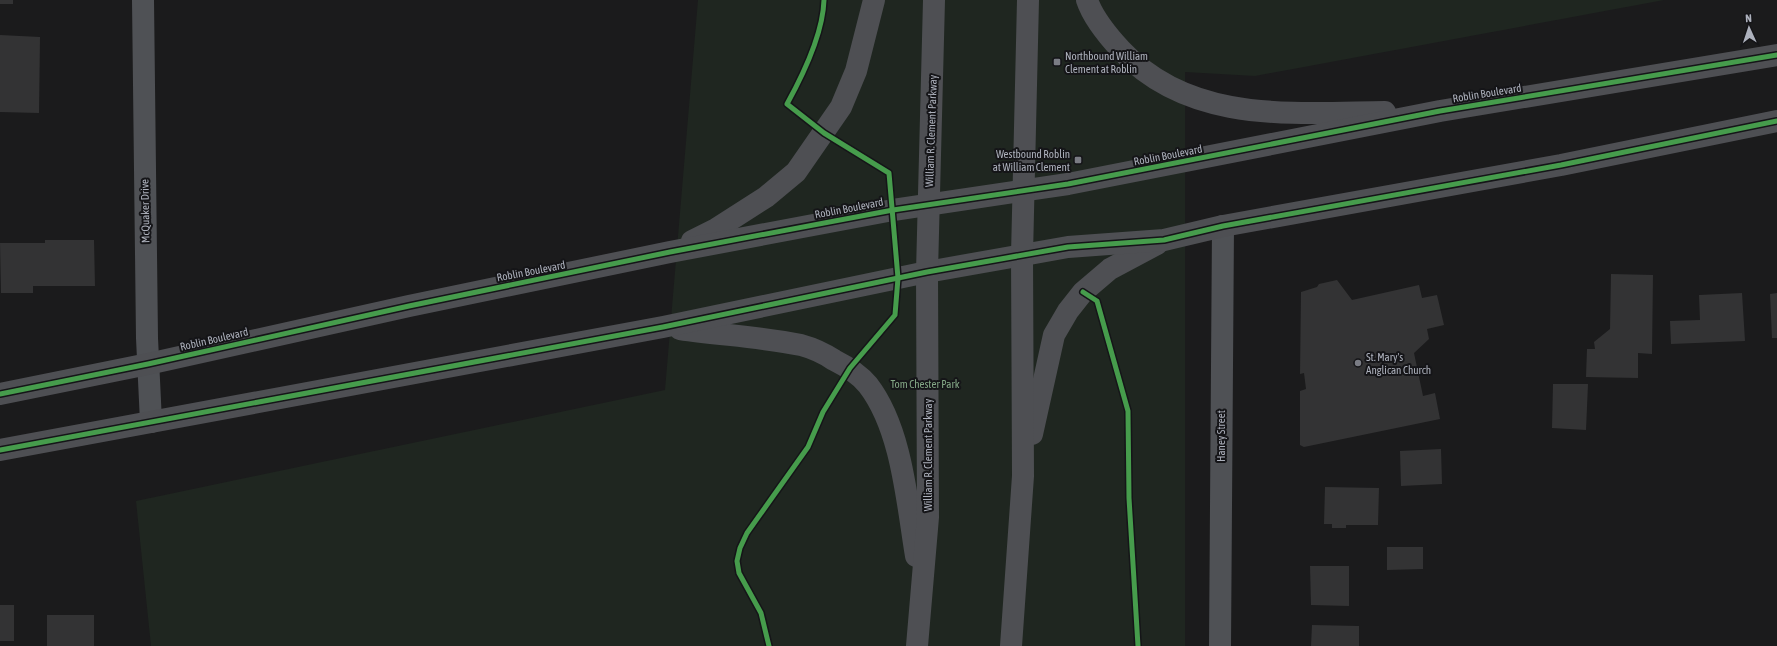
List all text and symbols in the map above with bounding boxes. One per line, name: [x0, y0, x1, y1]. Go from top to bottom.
north arrow: [1729, 8, 1769, 48]
text: N: [1745, 12, 1752, 24]
place label: Northbound William Clement at Roblin: [1065, 50, 1148, 75]
marker: Northbound William Clement at Roblin: [1052, 57, 1062, 67]
street label: William R. Clement Parkway: [923, 74, 939, 187]
street label: Roblin Boulevard: [1452, 82, 1522, 104]
street label: Roblin Boulevard: [1133, 142, 1203, 168]
place label: Westbound Roblin at William Clement: [993, 148, 1070, 173]
marker: Westbound Roblin at William Clement: [1073, 155, 1083, 165]
street label: McQuaker Drive: [138, 179, 152, 243]
street label: Roblin Boulevard: [814, 195, 884, 221]
street label: Roblin Boulevard: [496, 258, 566, 284]
street label: Roblin Boulevard: [179, 325, 249, 353]
place label: St. Mary's Anglican Church: [1366, 351, 1431, 376]
marker: St. Mary's Anglican Church: [1353, 358, 1363, 368]
park label: Tom Chester Park: [890, 378, 960, 390]
street label: William R. Clement Parkway: [922, 398, 934, 511]
street label: Haney Street: [1215, 410, 1227, 462]

